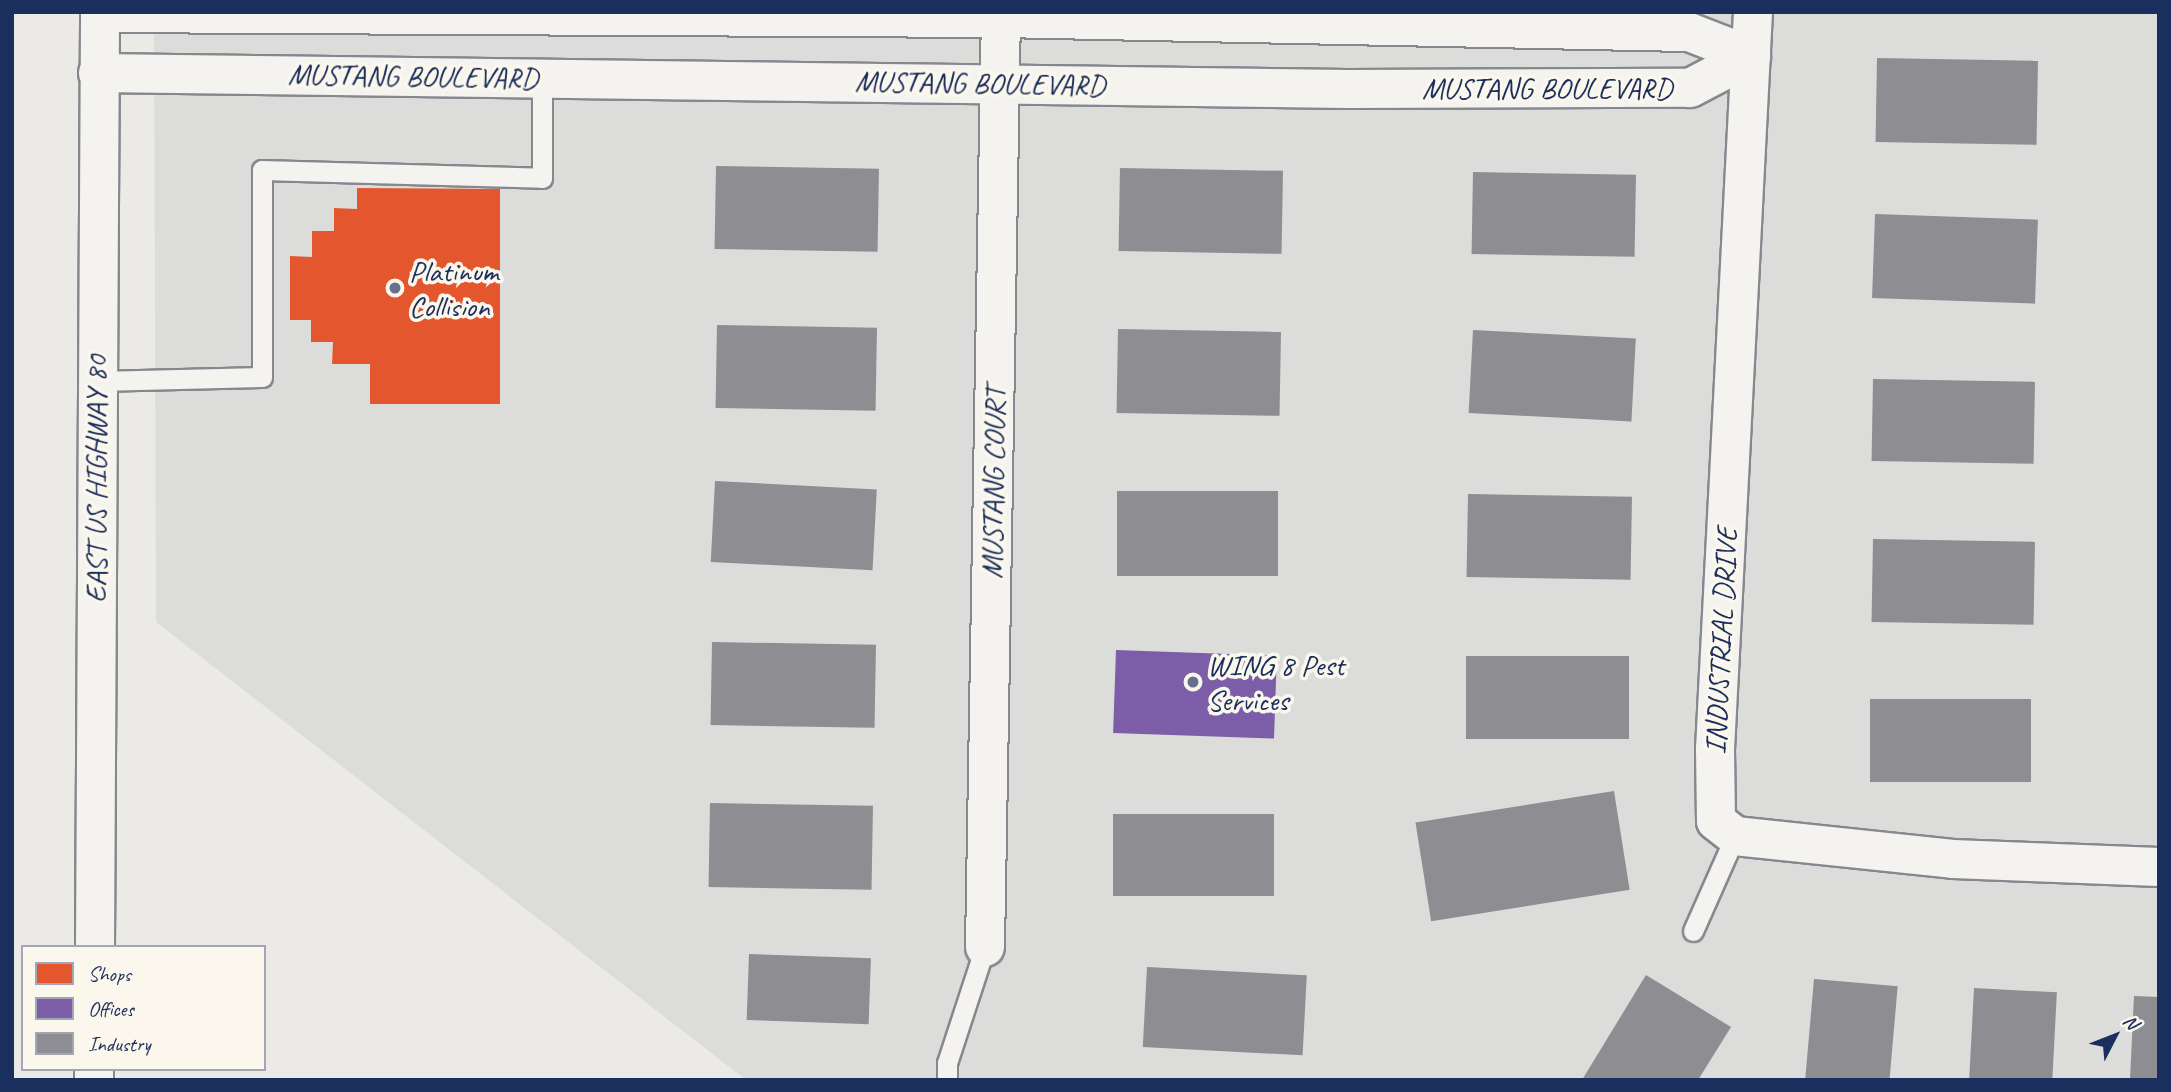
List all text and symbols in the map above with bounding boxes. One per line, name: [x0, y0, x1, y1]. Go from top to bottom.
street label: MUSTANG BOULEVARD: [287, 56, 539, 96]
street label: MUSTANG BOULEVARD: [854, 63, 1106, 103]
street label: MUSTANG BOULEVARD: [1421, 70, 1673, 106]
place label: Platinum Collision: [409, 253, 498, 324]
marker: Platinum Collision: [387, 280, 403, 296]
street label: EAST US HIGHWAY 80: [78, 355, 114, 603]
street label: MUSTANG COURT: [973, 388, 1013, 578]
street label: INDUSTRIAL DRIVE: [1697, 527, 1745, 755]
place label: WING 8 Pest Services: [1207, 647, 1344, 718]
marker: WING 8 Pest Services: [1185, 674, 1201, 690]
legend: [21, 945, 266, 1071]
text: Shops: [88, 961, 131, 987]
text: Offices: [88, 996, 134, 1022]
north arrow: [2080, 1001, 2150, 1071]
text: N: [2118, 1010, 2143, 1034]
text: Industry: [88, 1031, 151, 1057]

